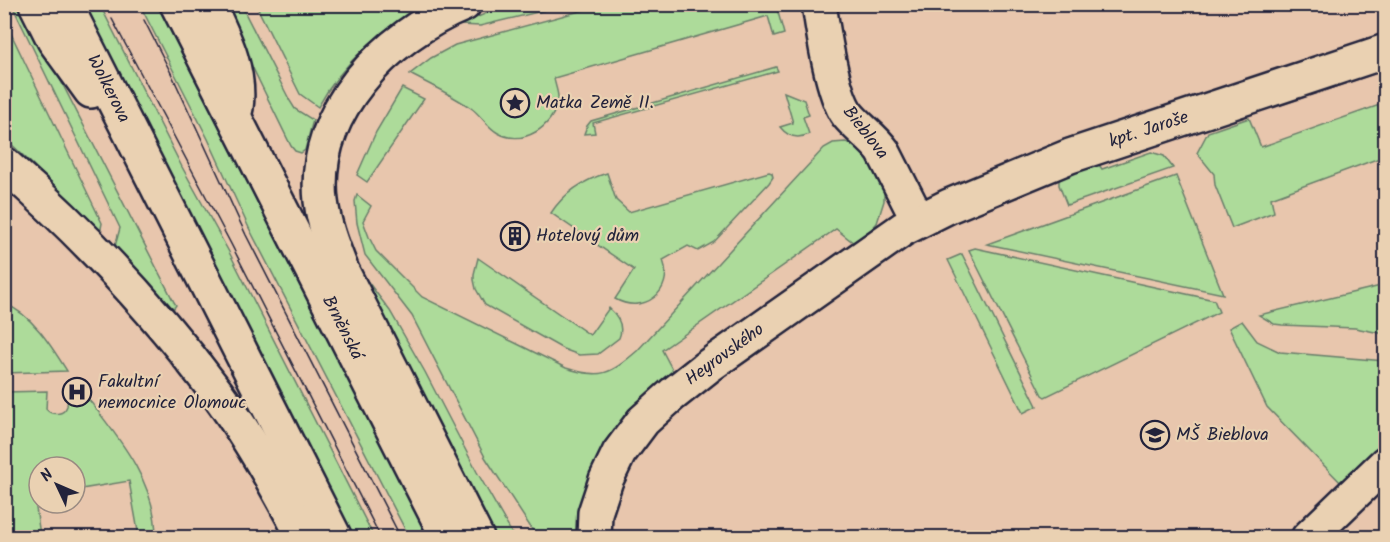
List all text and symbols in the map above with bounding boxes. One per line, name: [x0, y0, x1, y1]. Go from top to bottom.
street label: Wolkerova: [78, 50, 138, 128]
place icon: Matka Země II.: [499, 87, 531, 119]
place label: Matka Země II.: [536, 89, 654, 118]
street label: Bieblova: [835, 100, 895, 166]
street label: kpt. Jaroše: [1105, 104, 1193, 156]
building icon: Hotelový dům: [499, 220, 531, 252]
place label: Hotelový dům: [536, 222, 639, 251]
street label: Brněnská: [313, 291, 371, 367]
street label: Heyrovského: [679, 316, 771, 394]
place label: Fakultní nemocnice Olomouc: [98, 368, 246, 418]
hospital icon: Fakultní nemocnice Olomouc: [61, 376, 93, 408]
school or university icon: MŠ Bieblova: [1139, 419, 1171, 451]
place label: MŠ Bieblova: [1176, 421, 1269, 450]
north arrow: [27, 455, 87, 515]
text: N: [35, 463, 60, 488]

